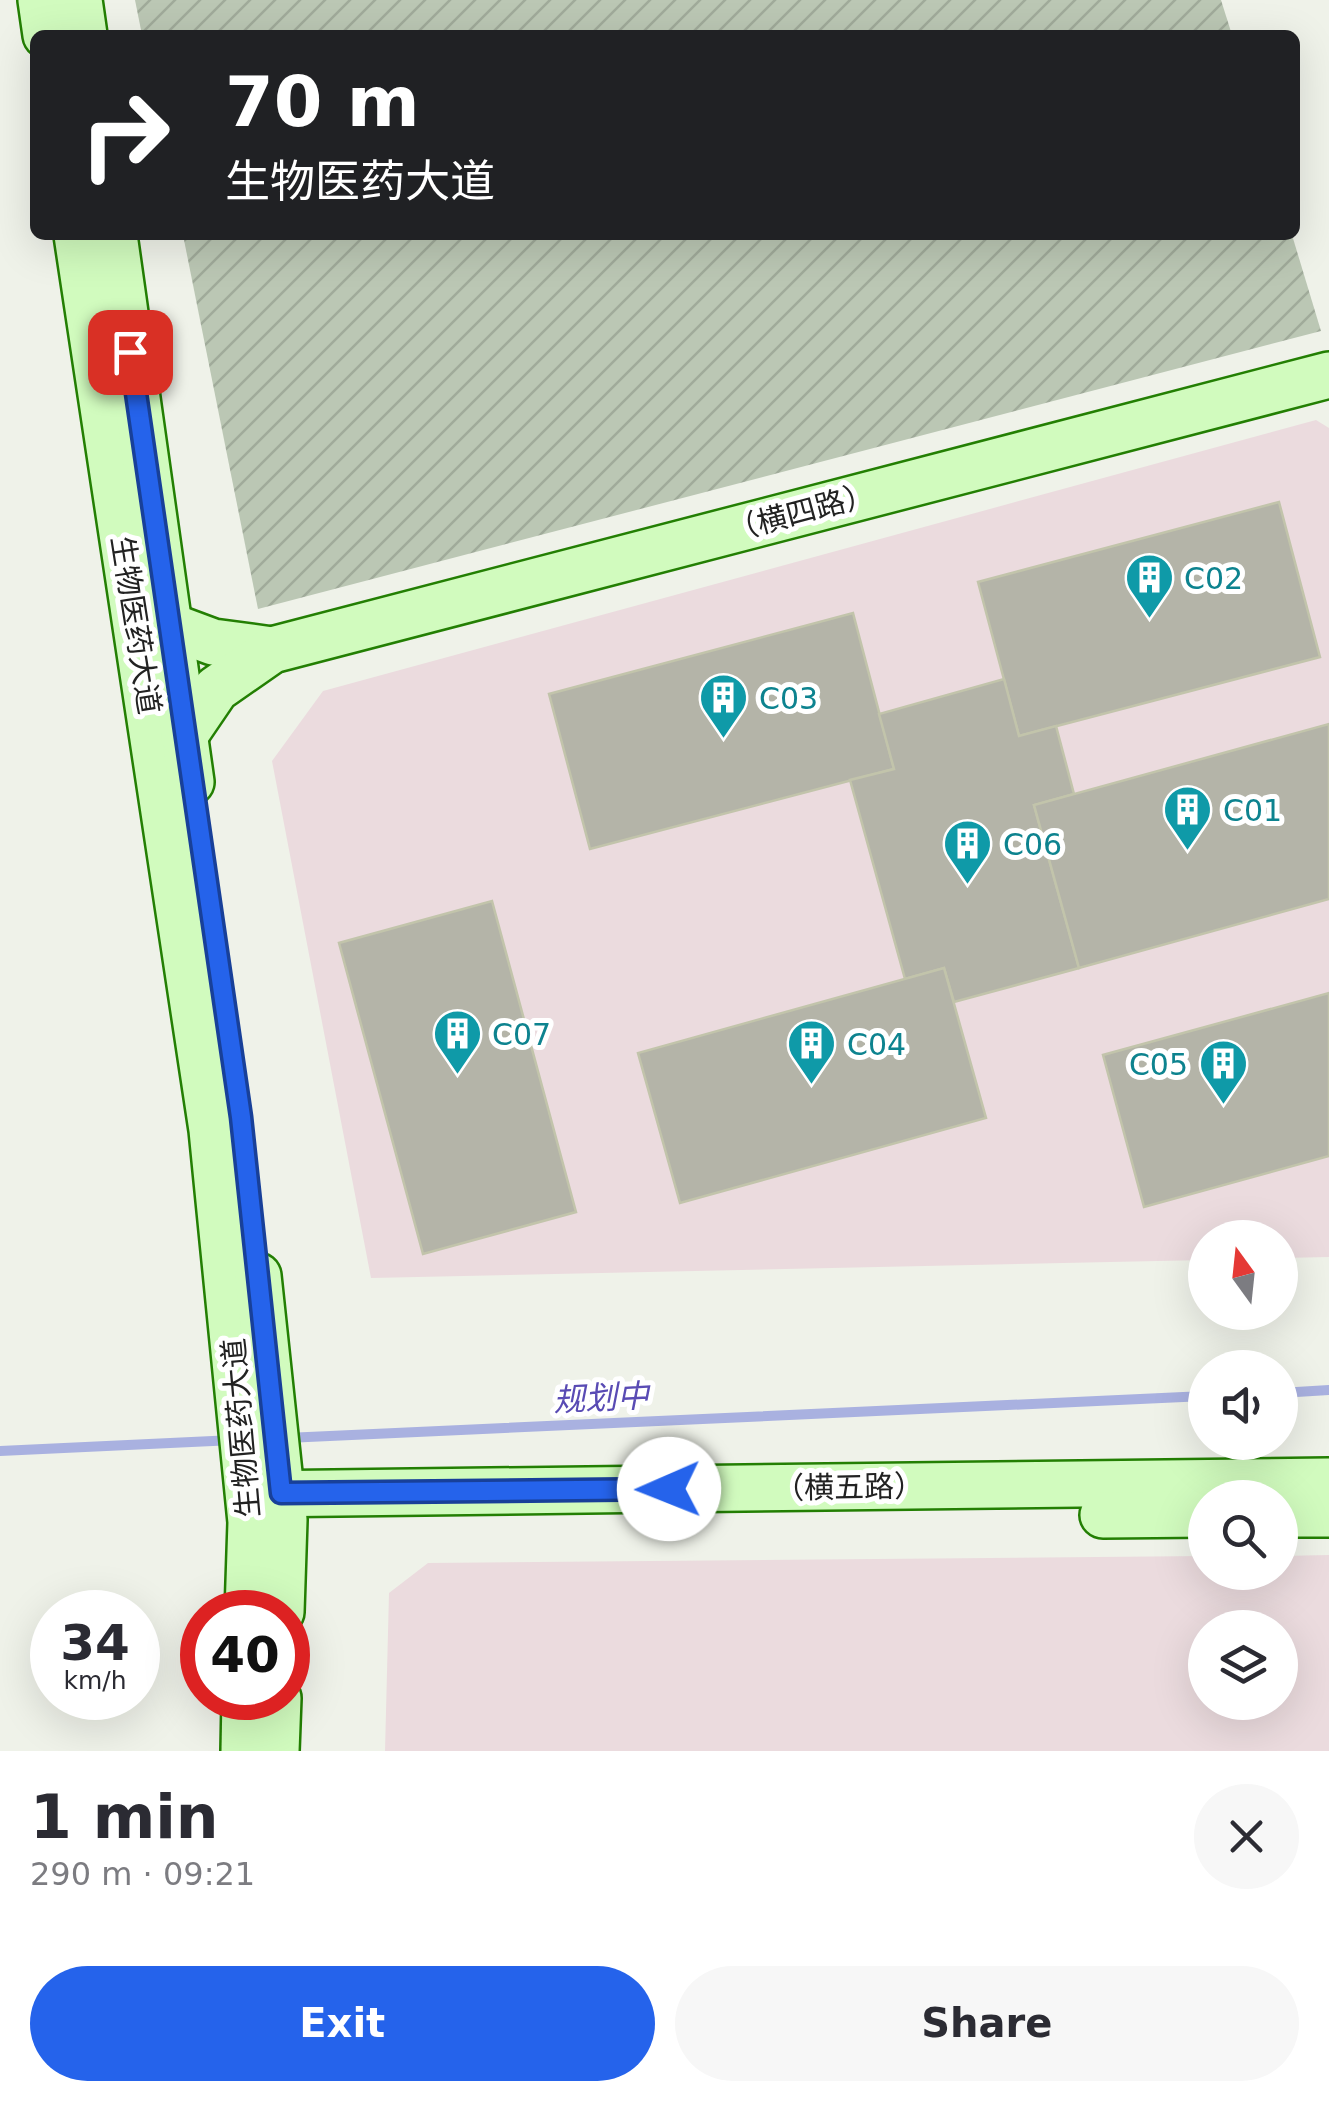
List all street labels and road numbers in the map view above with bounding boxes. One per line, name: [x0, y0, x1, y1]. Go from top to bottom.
street label: （横四路）: [724, 476, 878, 548]
street label: 生物医药大道: [105, 533, 167, 717]
street label: 生物医药大道: [216, 1337, 266, 1519]
street label: （横五路）: [774, 1468, 924, 1506]

